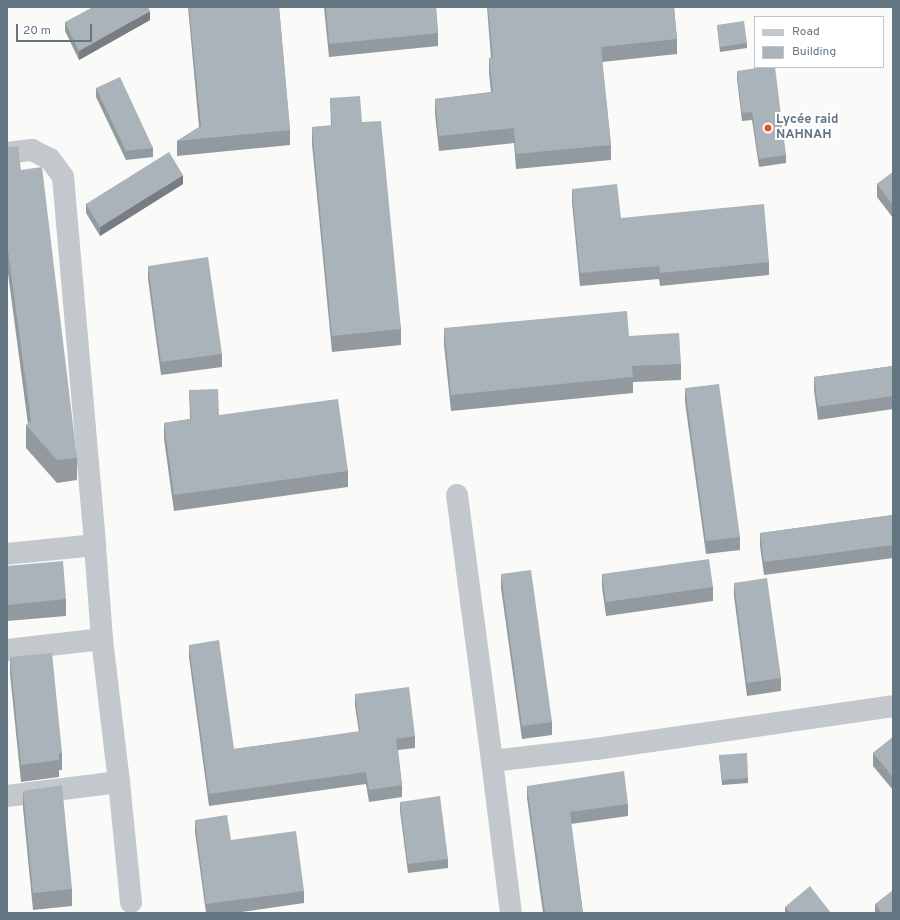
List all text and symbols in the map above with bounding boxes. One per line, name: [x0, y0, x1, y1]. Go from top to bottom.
scale bar: [18, 16, 94, 42]
legend: [754, 16, 884, 68]
text: 20 m: [23, 23, 51, 39]
text: Road: [792, 24, 820, 40]
text: Building: [792, 44, 836, 60]
place label: Lycée raid NAHNAH: [776, 113, 838, 144]
marker: Lycée raid NAHNAH: [763, 123, 773, 133]

